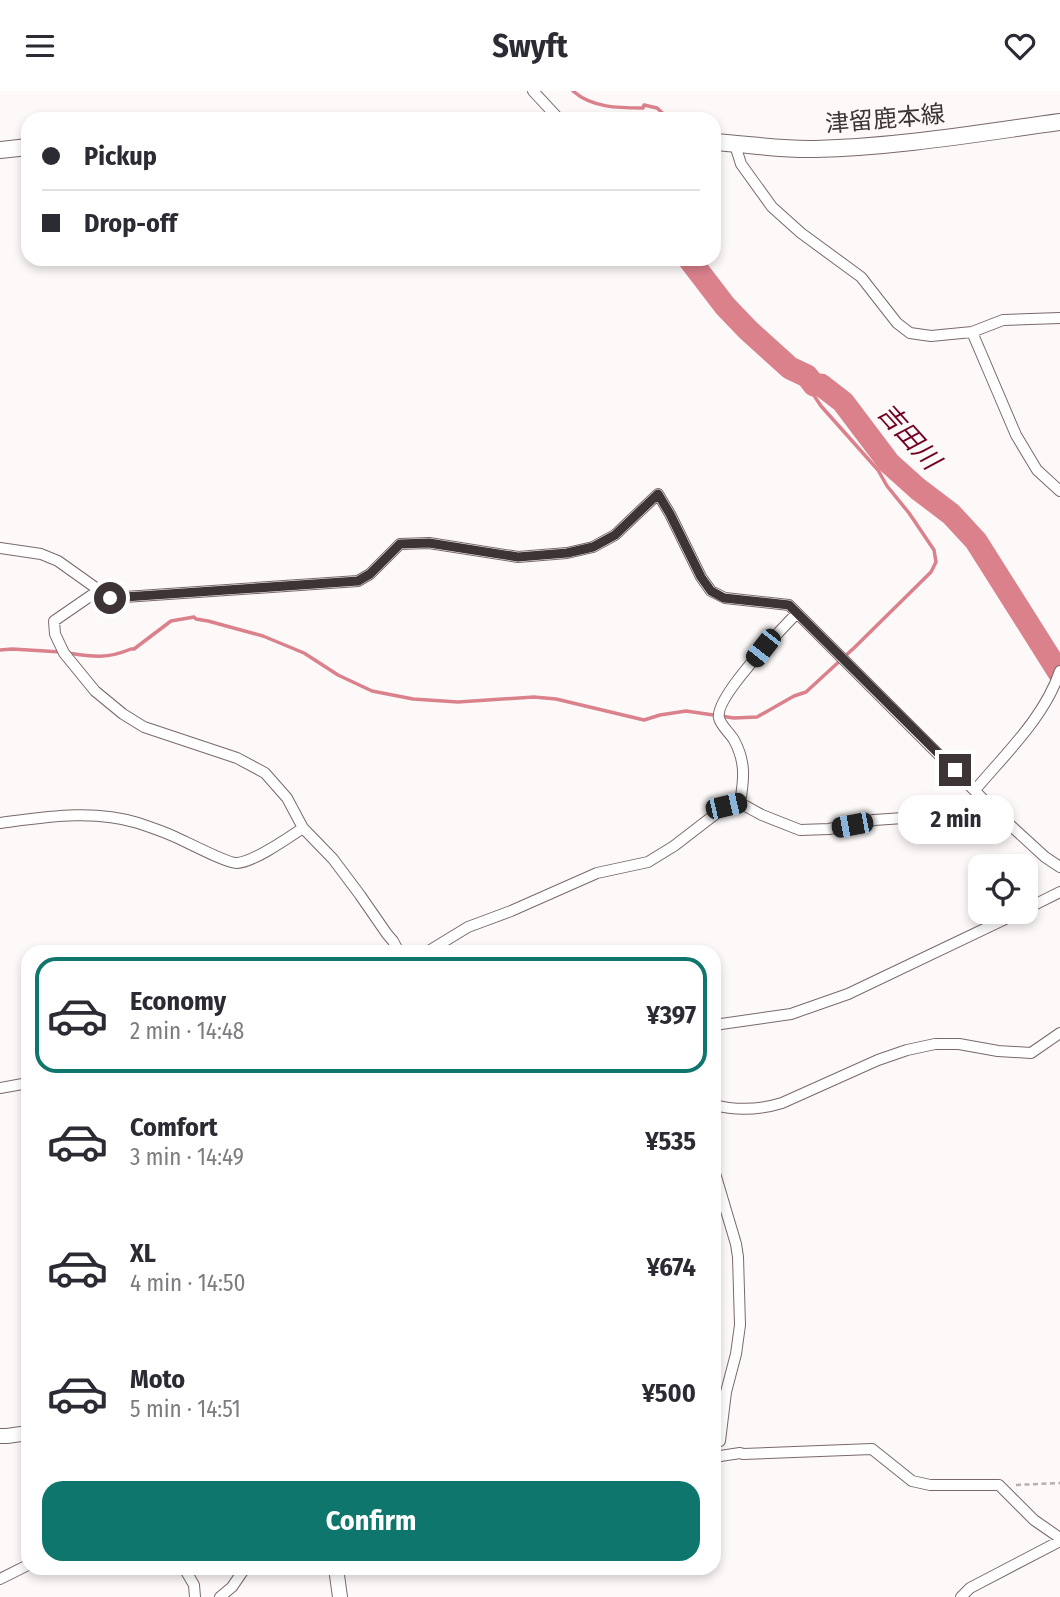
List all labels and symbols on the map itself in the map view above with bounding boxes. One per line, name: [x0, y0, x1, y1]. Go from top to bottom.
street label: 津留鹿本線: [824, 100, 946, 138]
water label: 吉田川: [871, 397, 948, 478]
route start: [94, 582, 126, 614]
car: [742, 625, 785, 671]
route end: [939, 754, 971, 786]
car: [704, 791, 749, 821]
callout: 2 min: [897, 795, 1013, 843]
car: [830, 811, 875, 839]

